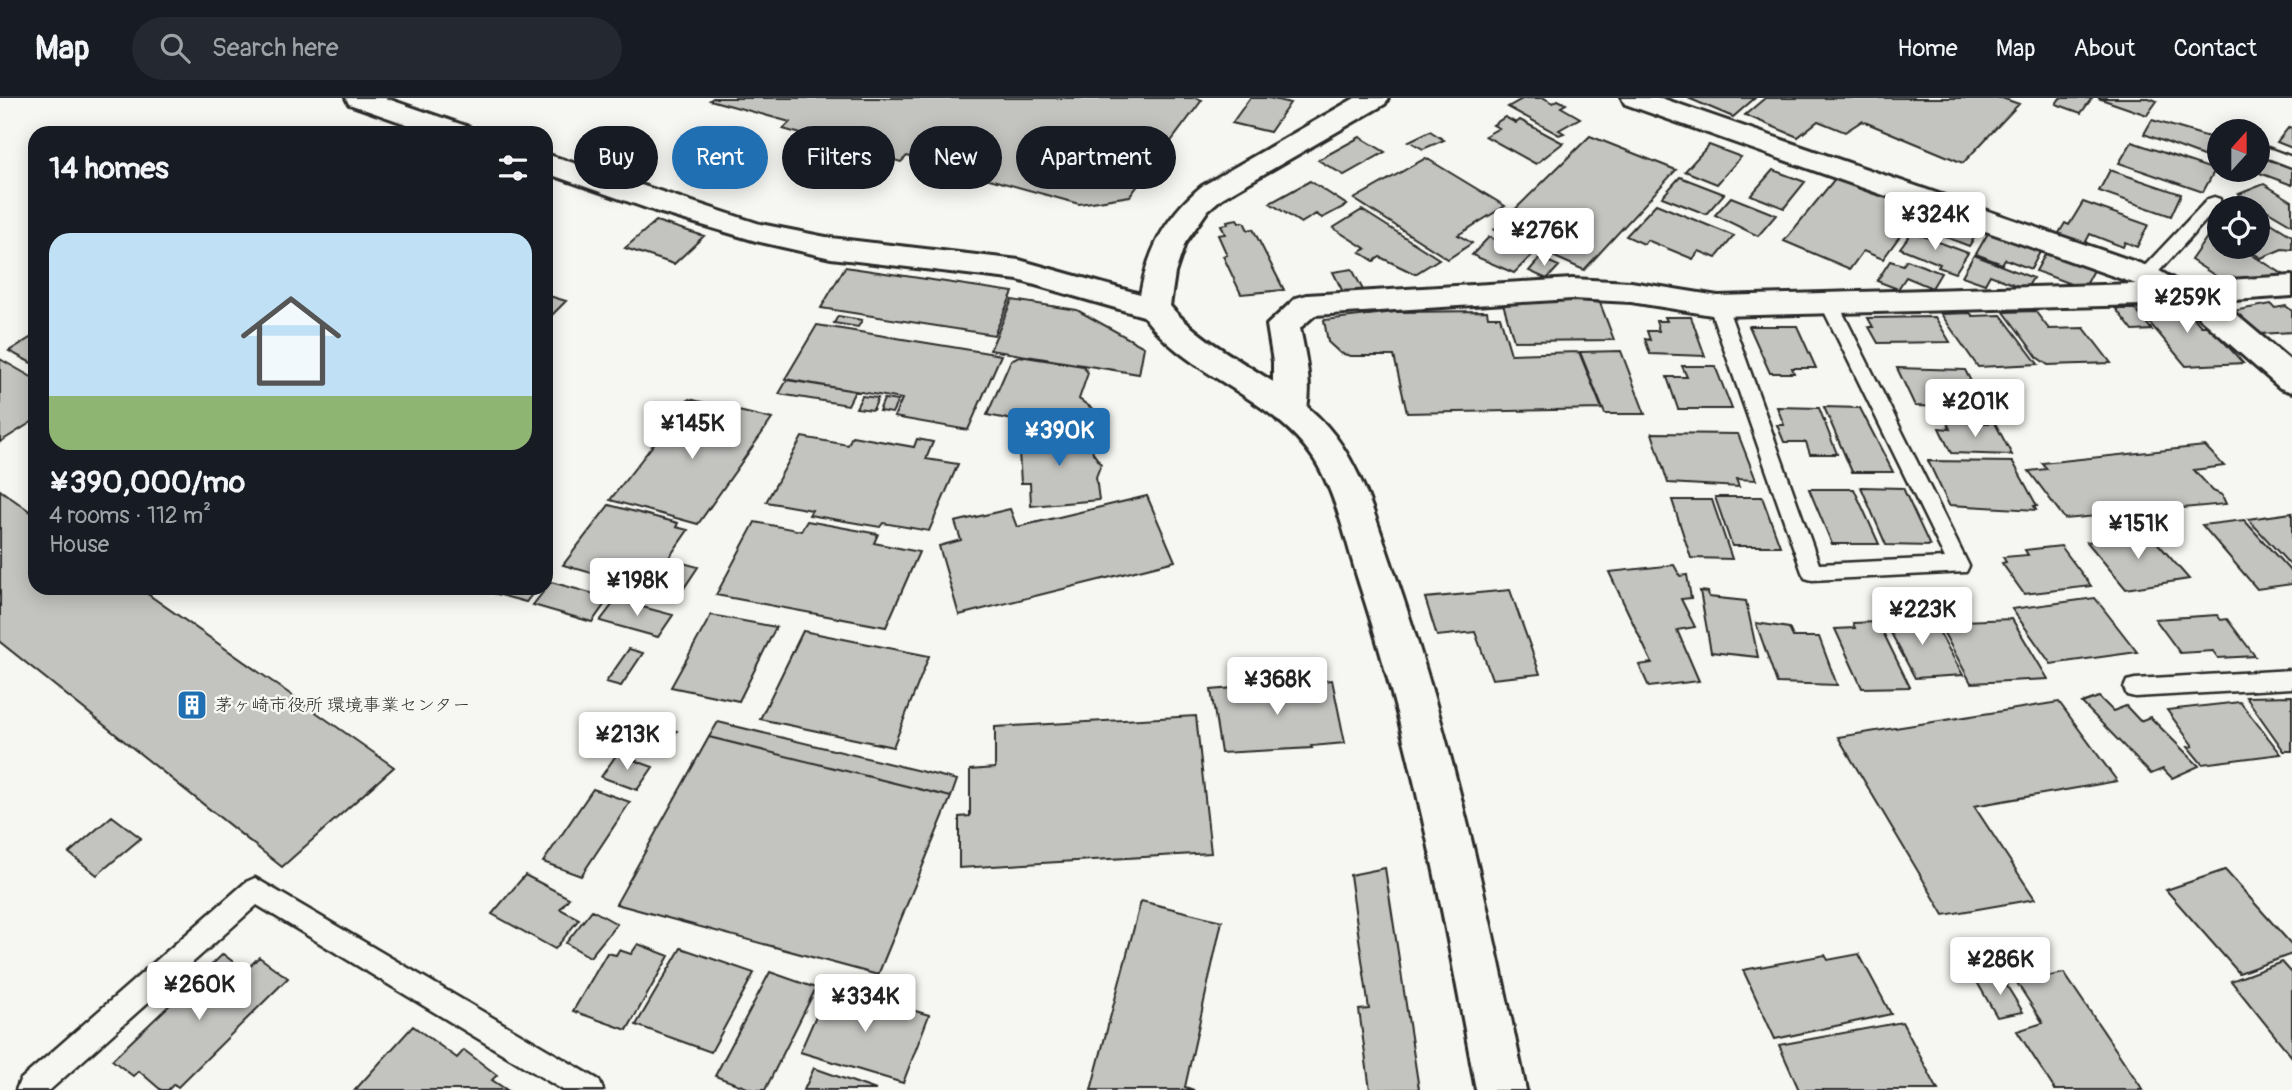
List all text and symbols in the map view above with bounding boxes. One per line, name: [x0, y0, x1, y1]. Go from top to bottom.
search box: [132, 17, 622, 80]
text: Map: [35, 28, 90, 69]
icon: search: [156, 29, 194, 67]
text: Search here: [212, 32, 339, 64]
text: Home: [1897, 34, 1958, 63]
text: Map: [1996, 34, 2036, 63]
text: About: [2074, 34, 2136, 63]
text: Contact: [2174, 34, 2257, 63]
north arrow: [2207, 119, 2270, 182]
map controls: [2207, 119, 2270, 259]
chip: Buy: [574, 126, 658, 189]
chip: Rent: [672, 126, 768, 189]
chip: Filters: [782, 126, 895, 189]
chip: New: [909, 126, 1002, 189]
chip: Apartment: [1016, 126, 1176, 189]
icon: filters: [494, 149, 532, 187]
text: 14 homes: [49, 150, 169, 187]
pin: ¥324K: [1886, 192, 1984, 252]
button: locate: [2207, 196, 2270, 259]
text: ¥324K: [1901, 200, 1969, 229]
pin: ¥276K: [1495, 208, 1593, 268]
text: ¥276K: [1510, 216, 1578, 245]
pin: ¥259K: [2138, 275, 2236, 335]
icon: home: [228, 278, 354, 404]
text: ¥259K: [2154, 283, 2221, 312]
pin: ¥201K: [1926, 380, 2024, 439]
text: ¥201K: [1941, 387, 2009, 416]
pin: ¥145K: [643, 402, 741, 461]
pin: ¥390K: [1010, 408, 1108, 468]
text: ¥145K: [660, 409, 724, 438]
text: ¥390K: [1024, 416, 1094, 445]
text: ¥390,000/mo: [49, 464, 245, 501]
text: 4 rooms · 112 m²: [49, 501, 211, 530]
pin: ¥151K: [2089, 502, 2187, 561]
text: ¥151K: [2108, 509, 2168, 538]
text: House: [49, 530, 109, 559]
pin: ¥198K: [588, 559, 686, 618]
text: ¥198K: [606, 566, 668, 595]
pin: ¥223K: [1873, 588, 1971, 647]
text: ¥223K: [1888, 595, 1956, 624]
pin: ¥368K: [1228, 658, 1326, 717]
text: ¥368K: [1243, 665, 1311, 694]
building icon: 茅ヶ崎市役所 環境事業センター: [175, 688, 209, 722]
place label: 茅ヶ崎市役所 環境事業センター: [215, 694, 470, 717]
pin: ¥213K: [578, 712, 676, 772]
text: ¥213K: [595, 720, 659, 749]
pin: ¥286K: [1951, 937, 2049, 997]
text: ¥286K: [1966, 945, 2034, 974]
pin: ¥260K: [150, 962, 248, 1022]
text: ¥260K: [163, 970, 235, 999]
pin: ¥334K: [816, 974, 914, 1034]
text: ¥334K: [831, 982, 899, 1011]

